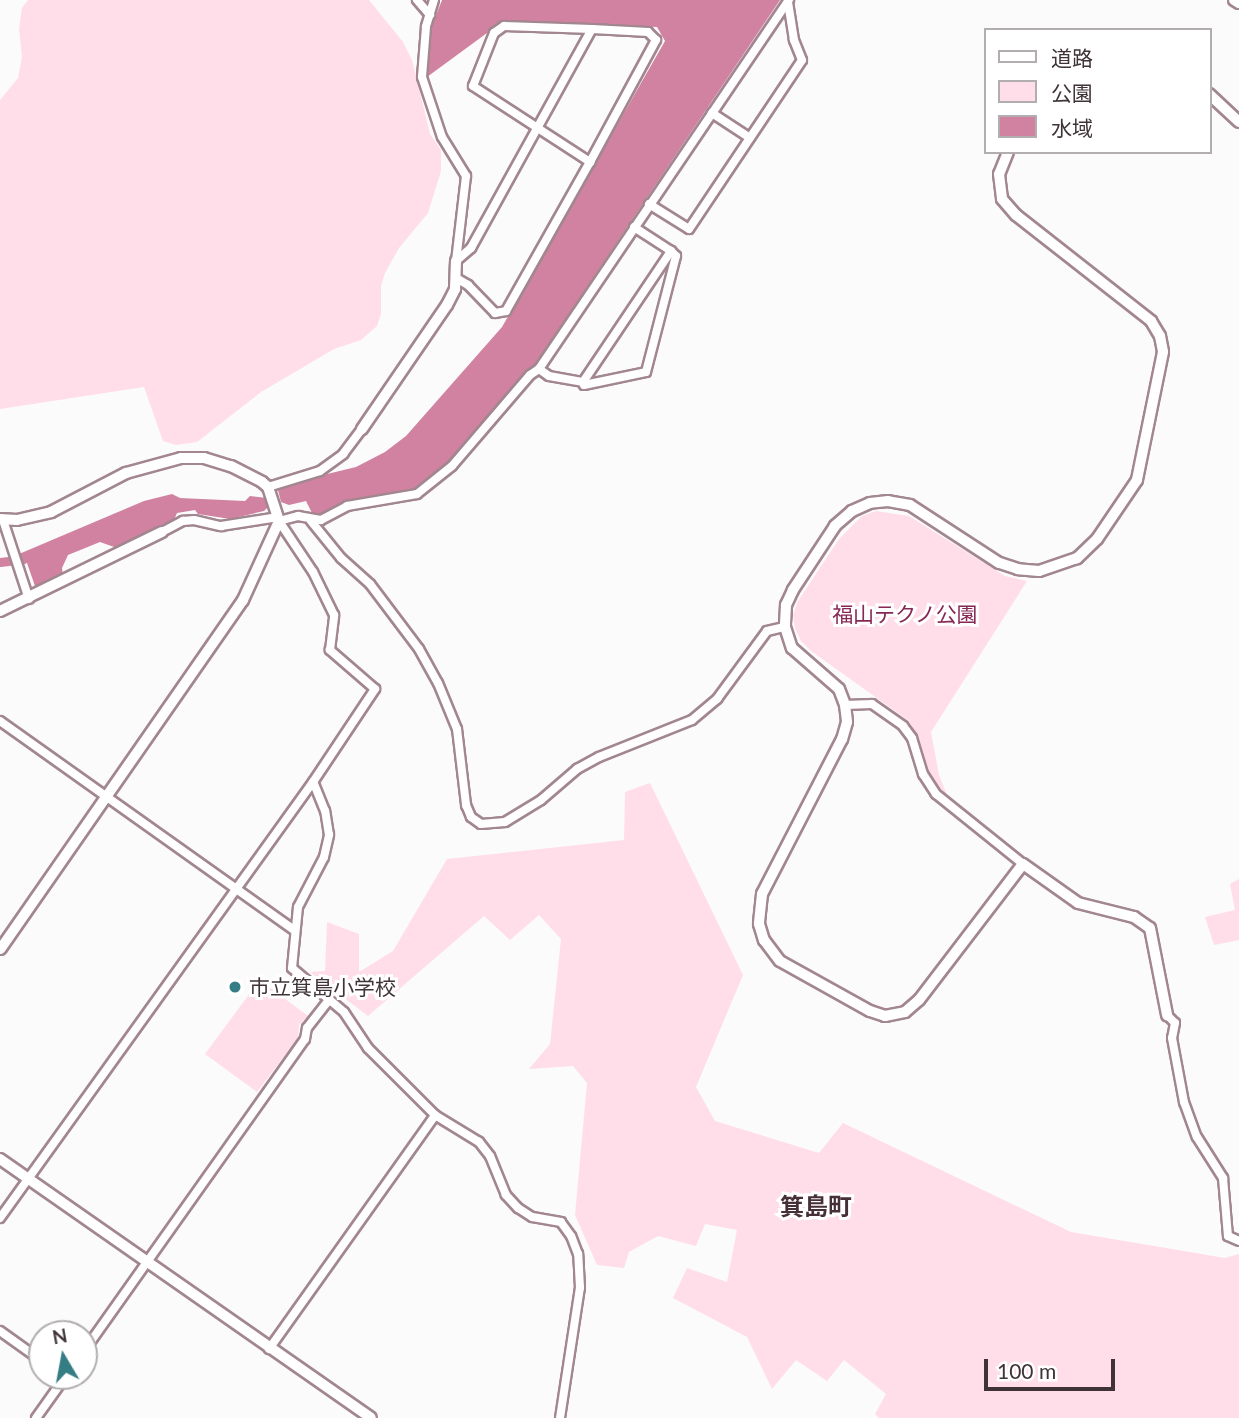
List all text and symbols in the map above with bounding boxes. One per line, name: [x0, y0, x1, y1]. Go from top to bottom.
legend: [984, 28, 1211, 154]
text: 道路: [1051, 45, 1093, 70]
text: 公園: [1051, 80, 1093, 105]
text: 水域: [1051, 115, 1093, 140]
park label: 福山テクノ公園: [832, 601, 978, 627]
place label: 市立箕島小学校: [249, 974, 396, 1000]
marker: 市立箕島小学校: [227, 979, 243, 995]
district label: 箕島町: [780, 1192, 852, 1220]
north arrow: [28, 1320, 98, 1390]
text: N: [50, 1323, 69, 1348]
scale bar: [987, 1344, 1118, 1388]
text: 100 m: [997, 1358, 1056, 1383]

